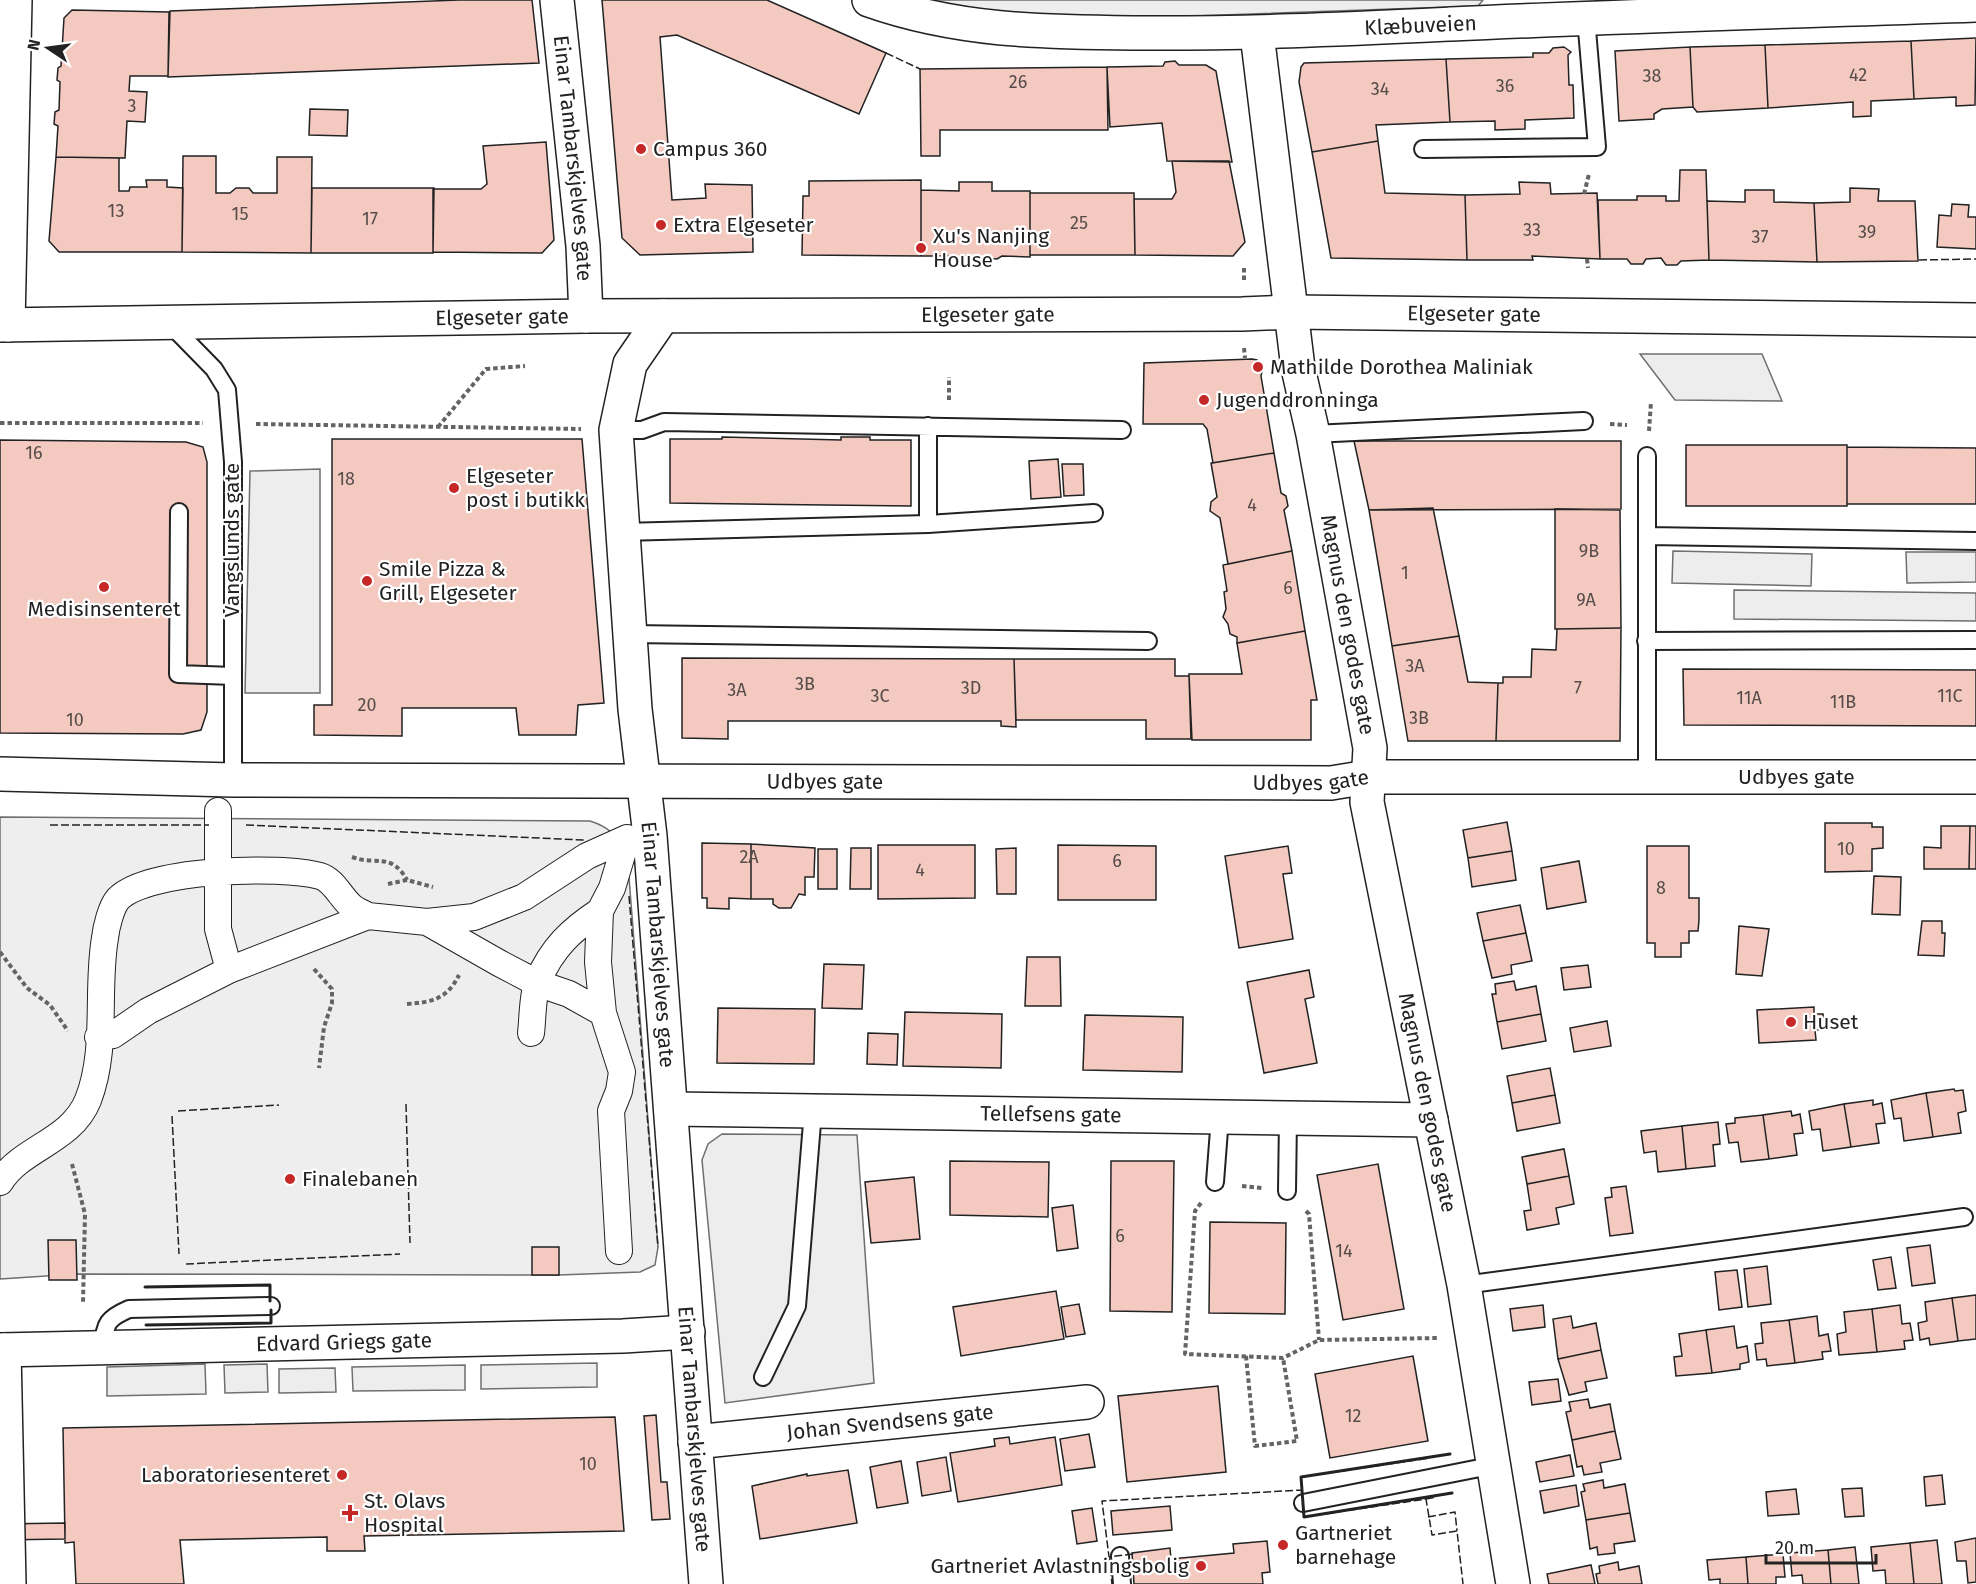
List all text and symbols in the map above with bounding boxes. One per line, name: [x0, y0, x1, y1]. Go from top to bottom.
street label: Klæbuveien: [1364, 10, 1477, 41]
north arrow: [18, 18, 78, 78]
street label: Einar Tambarskjelves gate: [548, 34, 597, 282]
text: N: [23, 37, 44, 52]
house number: 42: [1849, 64, 1867, 86]
house number: 38: [1643, 65, 1662, 87]
house number: 26: [1009, 71, 1027, 93]
house number: 36: [1496, 75, 1514, 97]
house number: 34: [1371, 78, 1390, 100]
house number: 3: [128, 95, 136, 117]
place label: Campus 360: [653, 136, 767, 162]
marker: Campus 360: [634, 142, 648, 156]
house number: 13: [108, 200, 124, 222]
house number: 15: [232, 203, 248, 225]
house number: 17: [362, 208, 378, 230]
place label: Extra Elgeseter: [673, 212, 814, 238]
house number: 25: [1070, 212, 1088, 234]
marker: Extra Elgeseter: [654, 218, 668, 232]
house number: 33: [1523, 219, 1541, 241]
house number: 39: [1858, 221, 1876, 243]
place label: Xu's Nanjing House: [933, 223, 1049, 273]
house number: 37: [1752, 226, 1768, 248]
marker: Xu's Nanjing House: [914, 241, 928, 255]
street label: Elgeseter gate: [1407, 300, 1541, 328]
street label: Elgeseter gate: [921, 302, 1055, 328]
street label: Elgeseter gate: [435, 303, 569, 331]
place label: Mathilde Dorothea Maliniak: [1270, 354, 1533, 380]
marker: Mathilde Dorothea Maliniak: [1251, 360, 1265, 374]
place label: Jugenddronninga: [1216, 387, 1379, 413]
marker: Jugenddronninga: [1197, 393, 1211, 407]
house number: 16: [25, 442, 43, 464]
street label: Vangslunds gate: [219, 463, 245, 617]
place label: Elgeseter post i butikk: [466, 463, 585, 513]
house number: 18: [337, 468, 355, 490]
marker: Elgeseter post i butikk: [447, 481, 461, 495]
house number: 4: [1247, 494, 1257, 516]
street label: Magnus den godes gate: [1315, 513, 1380, 737]
house number: 9B: [1579, 540, 1599, 562]
place label: Smile Pizza & Grill, Elgeseter: [379, 556, 517, 606]
house number: 1: [1401, 562, 1409, 584]
marker: Smile Pizza & Grill, Elgeseter: [360, 574, 374, 588]
house number: 6: [1283, 577, 1293, 599]
marker: Medisinsenteret: [97, 580, 111, 594]
house number: 9A: [1576, 589, 1596, 611]
place label: Medisinsenteret: [27, 596, 181, 622]
house number: 3A: [1405, 655, 1425, 677]
house number: 3B: [795, 673, 815, 695]
house number: 3D: [961, 677, 981, 699]
house number: 7: [1574, 677, 1582, 699]
house number: 3A: [727, 679, 747, 701]
house number: 3C: [870, 685, 890, 707]
house number: 11C: [1937, 685, 1963, 707]
house number: 11A: [1736, 687, 1763, 709]
house number: 11B: [1830, 691, 1856, 713]
house number: 20: [358, 694, 376, 716]
house number: 3B: [1409, 707, 1429, 729]
house number: 10: [66, 709, 84, 731]
street label: Udbyes gate: [1253, 764, 1371, 796]
street label: Udbyes gate: [1738, 764, 1855, 790]
street label: Udbyes gate: [767, 768, 883, 795]
street label: Einar Tambarskjelves gate: [635, 820, 680, 1069]
house number: 10: [1837, 838, 1855, 860]
house number: 2A: [739, 846, 759, 868]
house number: 6: [1112, 850, 1122, 872]
house number: 4: [915, 859, 925, 881]
house number: 8: [1656, 877, 1666, 899]
street label: Magnus den godes gate: [1393, 991, 1462, 1215]
place label: Huset: [1803, 1009, 1859, 1035]
marker: Huset: [1784, 1015, 1798, 1029]
street label: Tellefsens gate: [980, 1100, 1122, 1129]
place label: Finalebanen: [302, 1166, 418, 1192]
marker: Finalebanen: [283, 1172, 297, 1186]
house number: 6: [1115, 1225, 1125, 1247]
house number: 14: [1335, 1240, 1353, 1262]
street label: Einar Tambarskjelves gate: [672, 1305, 717, 1553]
street label: Edvard Griegs gate: [256, 1327, 432, 1357]
street label: Johan Svendsens gate: [785, 1399, 995, 1446]
house number: 12: [1345, 1405, 1361, 1427]
house number: 10: [579, 1453, 597, 1475]
place label: Laboratoriesenteret: [141, 1462, 330, 1488]
marker: Laboratoriesenteret: [335, 1468, 349, 1482]
place label: St. Olavs Hospital: [364, 1488, 446, 1538]
marker: St. Olavs Hospital: [341, 1504, 359, 1522]
place label: Gartneriet barnehage: [1295, 1520, 1396, 1570]
scale bar: [1766, 1527, 1876, 1565]
text: 20 m: [1775, 1537, 1814, 1559]
marker: Gartneriet barnehage: [1276, 1538, 1290, 1552]
place label: Gartneriet Avlastningsbolig: [930, 1553, 1189, 1579]
marker: Gartneriet Avlastningsbolig: [1194, 1559, 1208, 1573]

